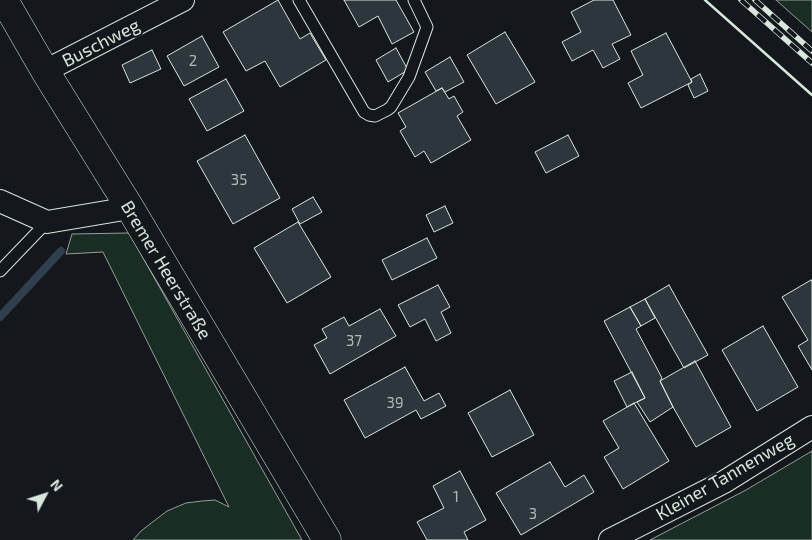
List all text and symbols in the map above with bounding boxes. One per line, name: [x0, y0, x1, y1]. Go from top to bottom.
street label: Buschweg: [59, 14, 143, 72]
house number: 2: [189, 52, 197, 70]
house number: 35: [231, 171, 247, 189]
street label: Bremer Heerstraße: [116, 197, 216, 343]
house number: 37: [346, 332, 362, 350]
house number: 39: [387, 394, 403, 412]
street label: Kleiner Tannenweg: [652, 429, 798, 525]
north arrow: [20, 470, 70, 520]
text: N: [47, 476, 67, 494]
house number: 1: [453, 488, 459, 506]
house number: 3: [529, 505, 537, 523]

